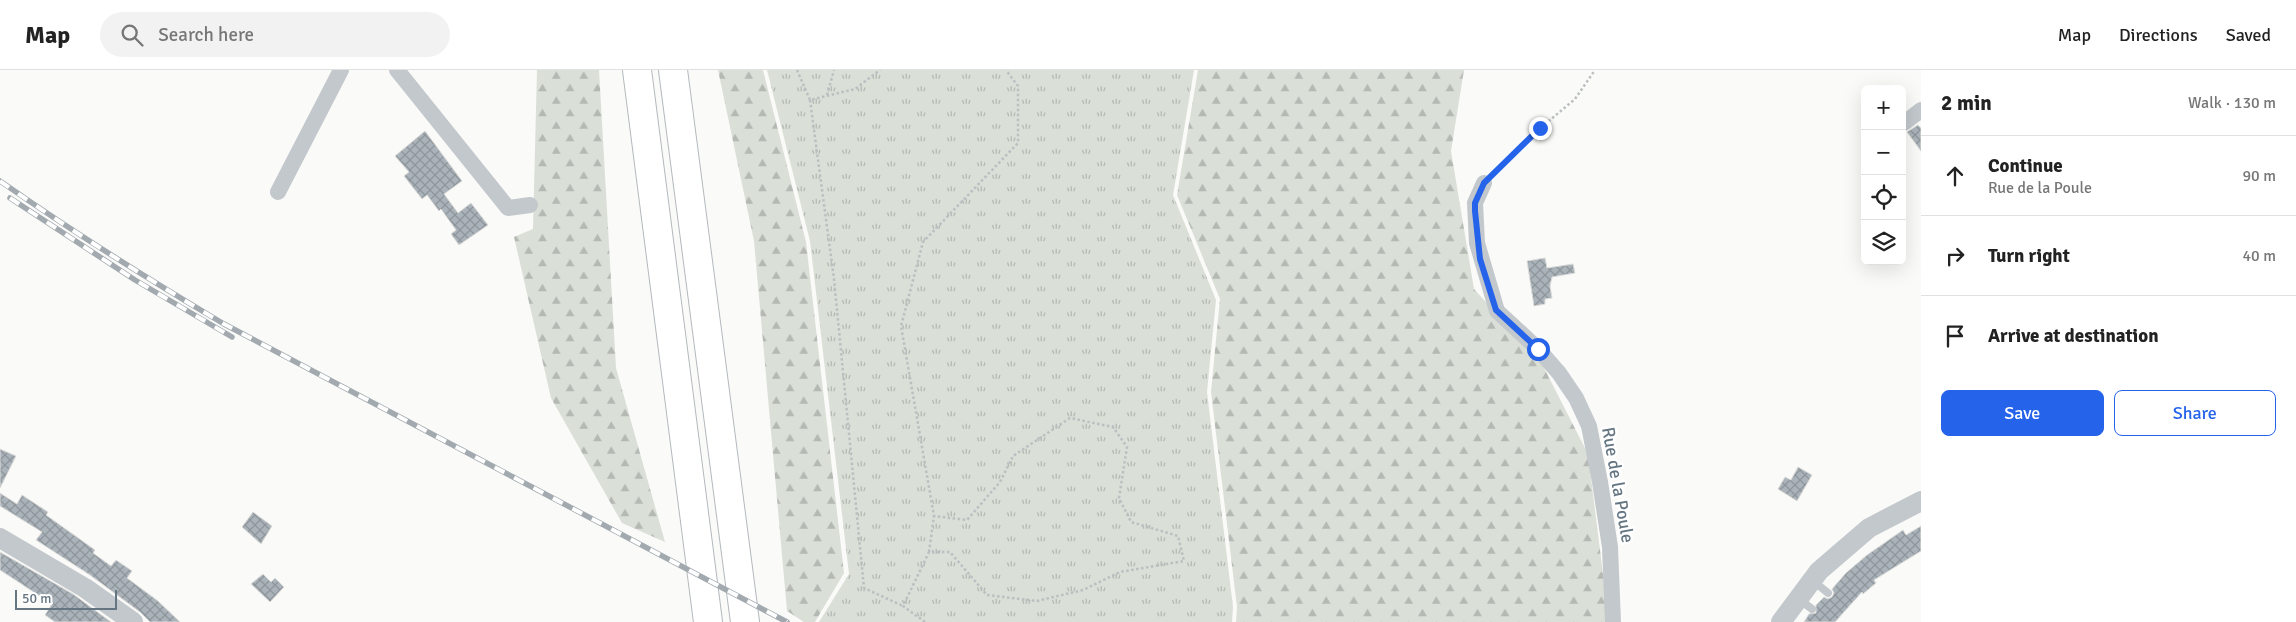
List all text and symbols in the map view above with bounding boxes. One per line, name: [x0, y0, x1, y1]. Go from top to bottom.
search box: [100, 12, 450, 57]
text: Map: [25, 20, 70, 50]
icon: search: [118, 21, 146, 49]
text: Search here: [158, 23, 254, 47]
text: Map: [2058, 24, 2091, 46]
text: Directions: [2119, 24, 2198, 46]
text: Saved: [2226, 24, 2271, 46]
map controls: [1861, 85, 1906, 265]
button: +: [1861, 85, 1906, 130]
text: 2 min: [1941, 90, 1992, 116]
text: Walk · 130 m: [2188, 93, 2276, 113]
route end: [1529, 117, 1552, 140]
button: −: [1861, 130, 1906, 175]
text: Continue: [1988, 154, 2063, 178]
icon: ahead: [1941, 162, 1969, 190]
text: 90 m: [2242, 166, 2276, 186]
button: locate: [1861, 175, 1906, 220]
text: Rue de la Poule: [1988, 178, 2092, 198]
button: layers: [1861, 220, 1906, 265]
icon: right: [1941, 242, 1969, 270]
text: Turn right: [1988, 244, 2070, 268]
text: 40 m: [2242, 246, 2276, 266]
icon: arrive: [1941, 322, 1969, 350]
text: Arrive at destination: [1988, 324, 2159, 348]
route start: [1527, 338, 1550, 361]
button: Save: [1941, 390, 2104, 436]
button: Share: [2114, 390, 2276, 436]
street label: Rue de la Poule: [1597, 425, 1639, 545]
scale bar: [15, 587, 118, 610]
text: 50 m: [22, 590, 51, 607]

